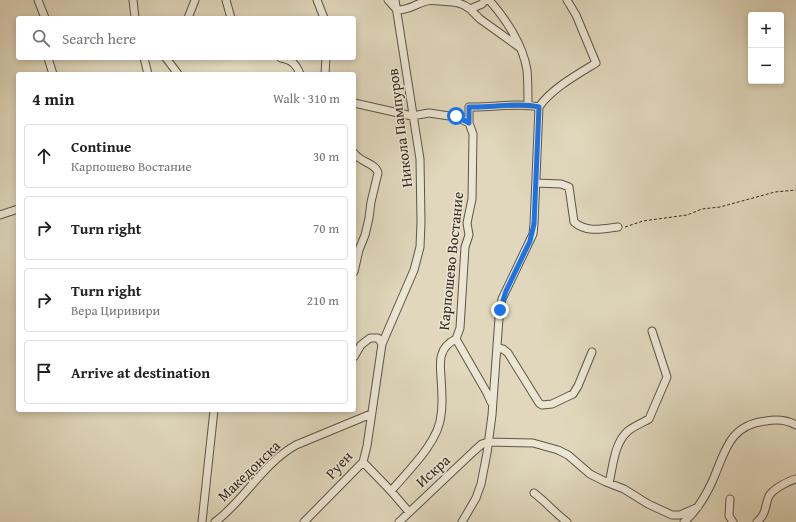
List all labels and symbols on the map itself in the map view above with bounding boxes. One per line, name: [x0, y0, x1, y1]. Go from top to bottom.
street label: Никола Пампуров: [382, 67, 417, 189]
route start: [447, 107, 465, 125]
street label: Карпошево Востание: [433, 191, 468, 331]
route end: [491, 301, 509, 319]
street label: Македонска: [213, 435, 285, 506]
street label: Руен: [320, 446, 357, 483]
street label: Искра: [411, 449, 455, 492]

